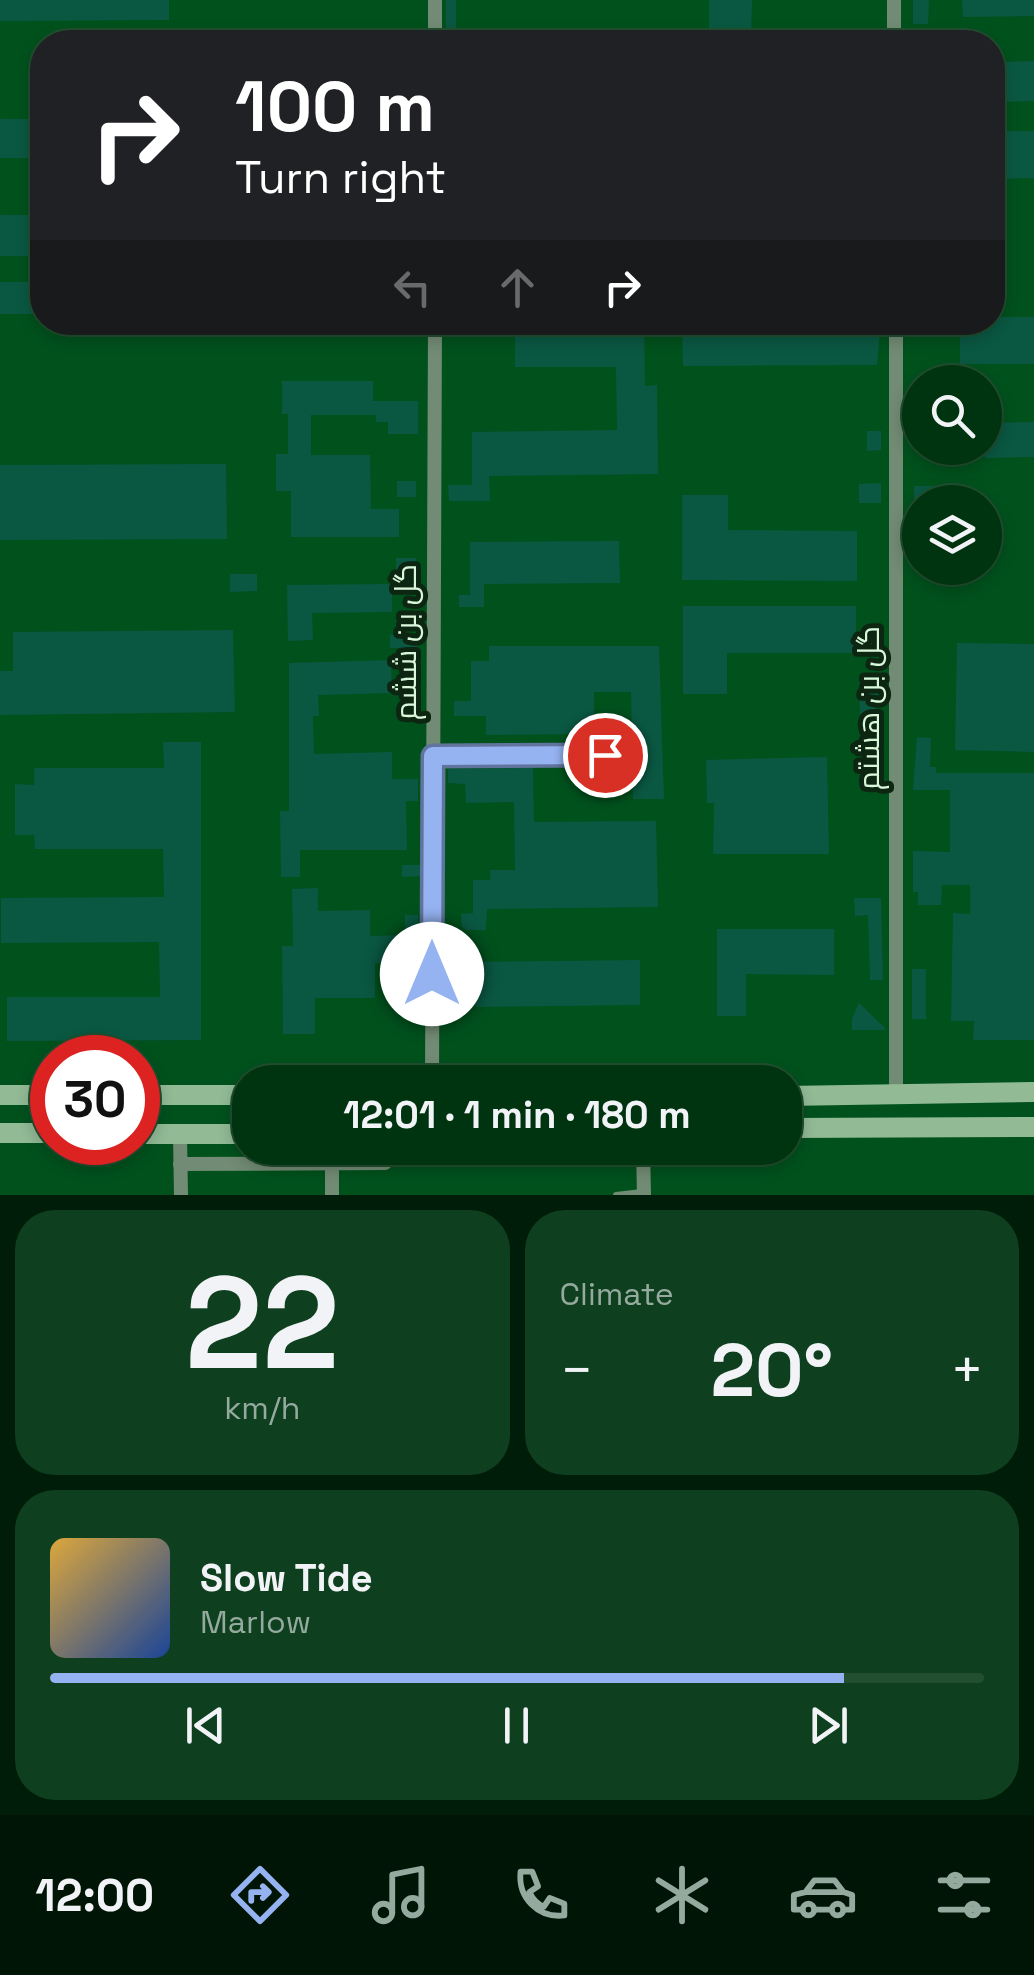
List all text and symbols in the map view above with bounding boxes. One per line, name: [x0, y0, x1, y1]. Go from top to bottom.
text: 100 m: [235, 62, 435, 151]
icon: right: [70, 70, 200, 200]
text: Turn right: [235, 149, 446, 206]
icon: left: [385, 260, 440, 315]
icon: ahead: [490, 260, 545, 315]
icon: right: [595, 260, 650, 315]
map controls: [902, 365, 1002, 585]
button: search: [902, 365, 1002, 465]
button: layers: [902, 485, 1002, 585]
street label: گل بن ششم: [386, 564, 426, 720]
street label: گل بن هشتم: [849, 626, 889, 790]
pin: [563, 713, 648, 798]
icon: arrive: [578, 728, 633, 783]
position arrow: [380, 922, 484, 1026]
speed limit sign: 30: [30, 1035, 160, 1165]
text: 12:01 · 1 min · 180 m: [343, 1091, 691, 1139]
text: 22: [185, 1240, 339, 1406]
text: Climate: [560, 1274, 674, 1314]
text: 20°: [710, 1322, 833, 1418]
text: −: [560, 1335, 594, 1405]
text: +: [950, 1335, 984, 1405]
text: km/h: [224, 1388, 300, 1428]
text: Slow Tide: [200, 1554, 373, 1602]
text: Marlow: [200, 1602, 311, 1642]
icon: previous: [178, 1698, 233, 1753]
icon: pause: [489, 1698, 544, 1753]
icon: next: [801, 1698, 856, 1753]
icon: directions: [225, 1860, 295, 1930]
icon: music: [366, 1860, 436, 1930]
icon: phone: [506, 1860, 576, 1930]
icon: climate: [647, 1860, 717, 1930]
icon: car: [788, 1860, 858, 1930]
icon: filters: [929, 1860, 999, 1930]
text: 12:00: [35, 1867, 154, 1924]

